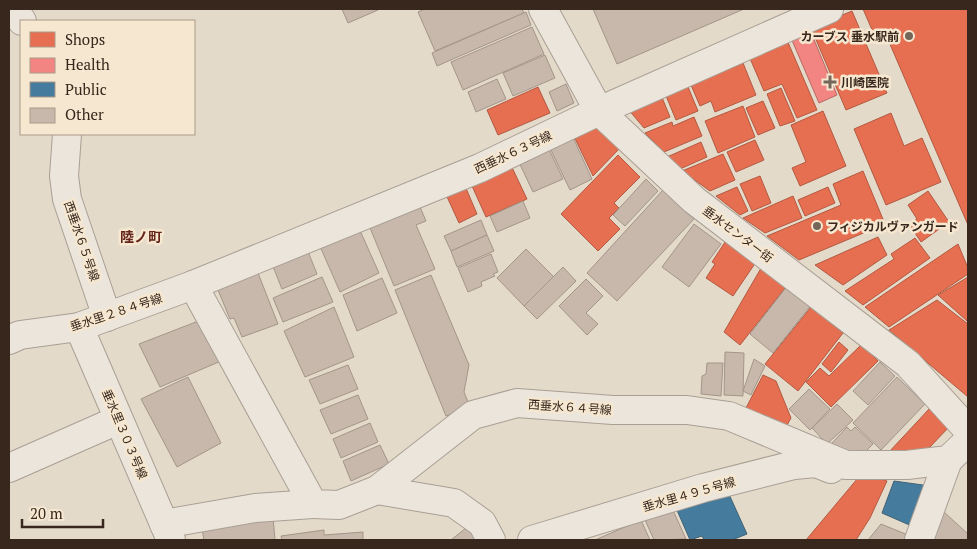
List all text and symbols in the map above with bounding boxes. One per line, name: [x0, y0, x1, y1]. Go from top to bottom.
legend: [20, 20, 195, 135]
text: Shops: [65, 29, 105, 49]
place label: カーブス 垂水駅前: [800, 29, 899, 44]
marker: カーブス 垂水駅前: [903, 30, 915, 42]
text: Health: [65, 54, 110, 74]
marker: 川崎医院: [823, 75, 837, 89]
place label: 川崎医院: [841, 75, 889, 90]
text: Public: [65, 79, 107, 99]
text: Other: [65, 104, 104, 124]
street label: 西垂水６３号線: [472, 127, 554, 177]
street label: 西垂水６５号線: [61, 199, 103, 283]
street label: 垂水センター街: [700, 203, 776, 265]
place label: フィジカルヴァンガード: [827, 219, 959, 234]
marker: フィジカルヴァンガード: [811, 220, 823, 232]
district label: 陸ノ町: [120, 227, 162, 246]
street label: 垂水里２８４号線: [68, 290, 164, 334]
street label: 垂水里３０３号線: [99, 387, 151, 481]
street label: 西垂水６４号線: [528, 397, 612, 417]
street label: 垂水里４９５号線: [641, 474, 737, 514]
scale bar: [22, 496, 104, 528]
text: 20 m: [30, 503, 63, 523]

